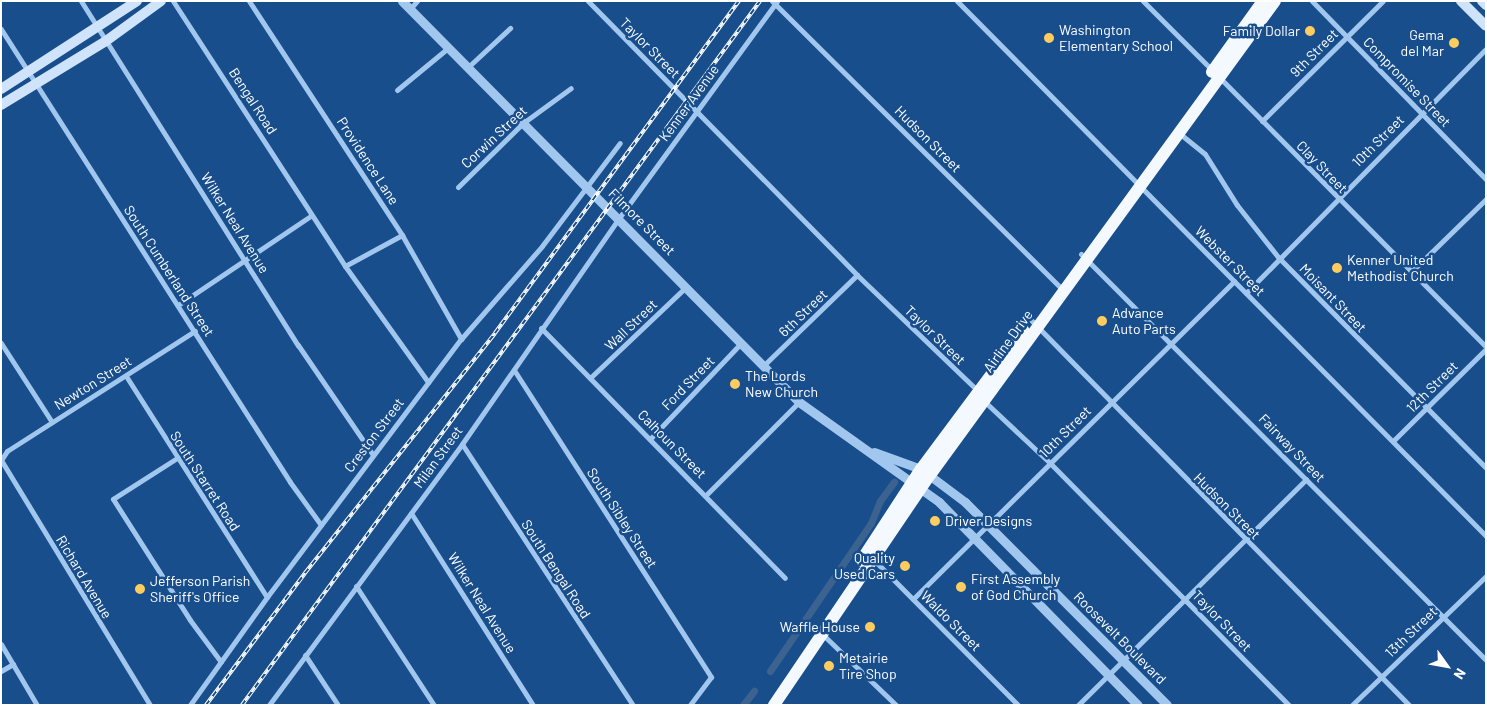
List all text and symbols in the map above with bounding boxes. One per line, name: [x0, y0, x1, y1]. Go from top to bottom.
street label: Taylor Street: [616, 14, 684, 82]
place label: Washington Elementary School: [1059, 22, 1173, 54]
place label: Family Dollar: [1223, 23, 1300, 39]
marker: Family Dollar: [1304, 25, 1316, 37]
street label: 9th Street: [1287, 26, 1341, 80]
place label: Gema del Mar: [1401, 27, 1444, 59]
marker: Washington Elementary School: [1043, 32, 1055, 44]
street label: Compromise Street: [1360, 34, 1454, 130]
marker: Gema del Mar: [1448, 37, 1460, 49]
street label: Kenner Avenue: [656, 61, 722, 145]
street label: Bengal Road: [225, 65, 281, 137]
street label: Corwin Street: [458, 102, 530, 172]
street label: Hudson Street: [891, 102, 965, 176]
street label: 10th Street: [1349, 112, 1407, 170]
street label: Providence Lane: [333, 114, 403, 208]
street label: Clay Street: [1293, 137, 1351, 197]
street label: Wilker Neal Avenue: [197, 169, 273, 277]
street label: Filmore Street: [605, 185, 679, 259]
street label: South Cumberland Street: [120, 202, 218, 340]
street label: Webster Street: [1192, 223, 1268, 299]
place label: Kenner United Methodist Church: [1347, 252, 1454, 284]
street label: Moisant Street: [1296, 260, 1370, 336]
marker: Kenner United Methodist Church: [1331, 262, 1343, 274]
street label: 6th Street: [775, 286, 831, 340]
street label: Wall Street: [601, 296, 661, 354]
street label: Taylor Street: [901, 302, 969, 368]
place label: Advance Auto Parts: [1112, 305, 1176, 338]
street label: Airline Drive: [980, 307, 1036, 375]
marker: Advance Auto Parts: [1096, 315, 1108, 327]
street label: Ford Street: [658, 352, 718, 414]
street label: Newton Street: [51, 353, 135, 413]
street label: 12th Street: [1403, 358, 1461, 416]
place label: The Lords New Church: [745, 368, 818, 401]
marker: The Lords New Church: [729, 378, 741, 390]
street label: Creston Street: [341, 395, 407, 475]
street label: 10th Street: [1036, 403, 1094, 461]
street label: Calhoun Street: [634, 406, 710, 482]
street label: Fairway Street: [1255, 410, 1329, 486]
street label: Milan Street: [410, 423, 466, 491]
street label: South Starret Road: [166, 428, 244, 534]
street label: South Sibley Street: [583, 465, 661, 571]
street label: Hudson Street: [1190, 469, 1264, 543]
place label: Driver Designs: [945, 513, 1032, 529]
marker: Driver Designs: [929, 515, 941, 527]
street label: South Bengal Road: [518, 517, 594, 621]
street label: Richard Avenue: [53, 532, 115, 622]
street label: Wilker Neal Avenue: [444, 549, 520, 657]
place label: Quality Used Cars: [834, 550, 895, 582]
marker: Quality Used Cars: [899, 560, 911, 572]
place label: First Assembly of God Church: [971, 571, 1060, 604]
place label: Jefferson Parish Sheriff's Office: [150, 573, 250, 606]
marker: First Assembly of God Church: [955, 581, 967, 593]
marker: Jefferson Parish Sheriff's Office: [134, 583, 146, 595]
street label: Waldo Street: [917, 587, 985, 655]
street label: Taylor Street: [1189, 587, 1255, 655]
street label: Roosevelt Boulevard: [1070, 588, 1170, 688]
street label: 13th Street: [1382, 603, 1440, 661]
place label: Waffle House: [780, 619, 860, 635]
marker: Waffle House: [864, 621, 876, 633]
north arrow: [1422, 641, 1472, 691]
place label: Metairie Tire Shop: [839, 650, 897, 682]
marker: Metairie Tire Shop: [823, 660, 835, 672]
text: N: [1450, 666, 1470, 683]

